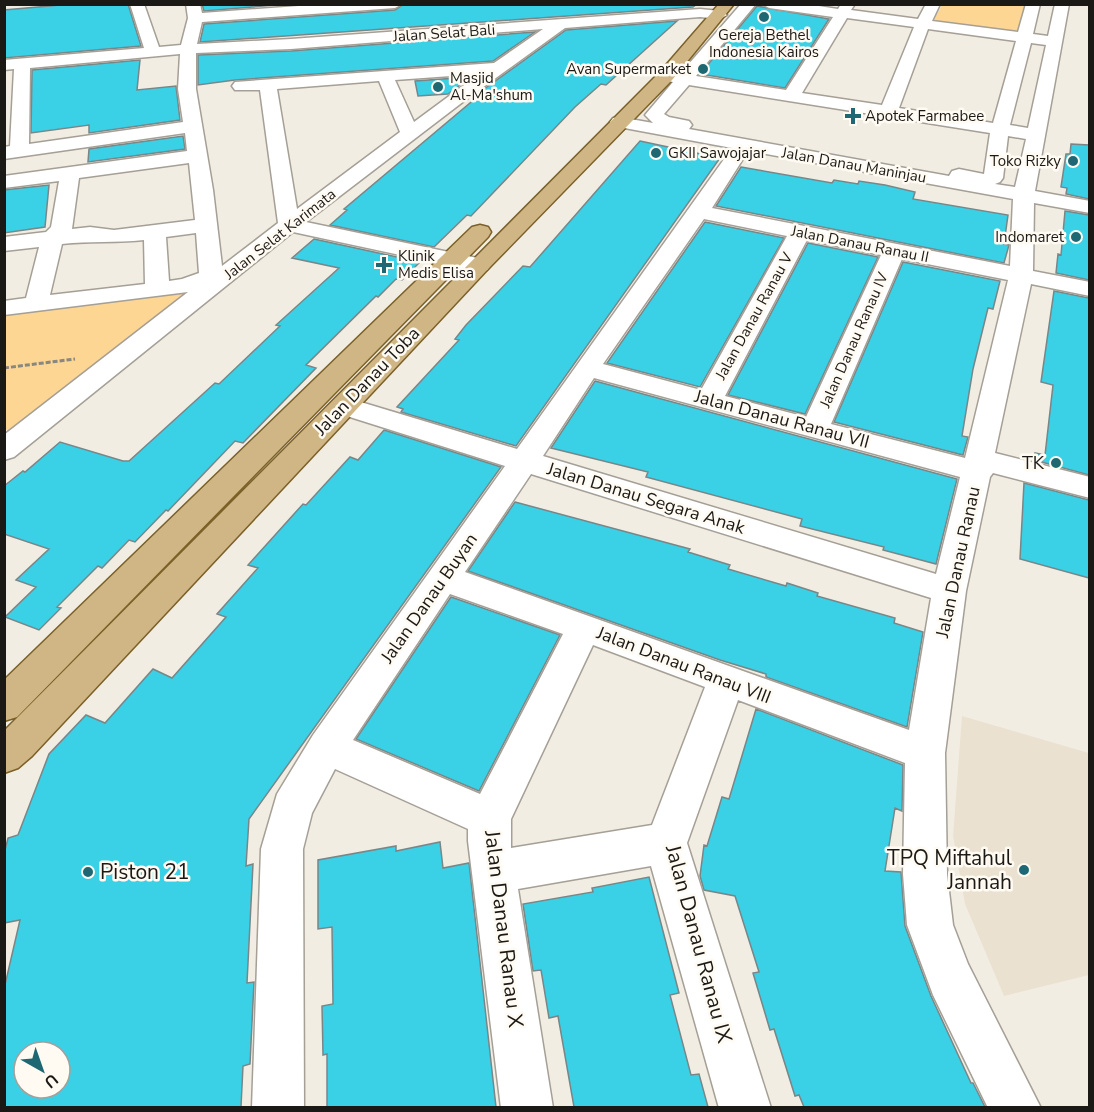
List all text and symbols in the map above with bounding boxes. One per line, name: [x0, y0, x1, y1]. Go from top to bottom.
marker: Gereja Bethel Indonesia Kairos: [757, 10, 771, 24]
street label: Jalan Selat Bali: [391, 19, 496, 47]
place label: Gereja Bethel Indonesia Kairos: [709, 25, 819, 62]
place label: Avan Supermarket: [566, 59, 692, 79]
marker: Avan Supermarket: [696, 62, 710, 76]
place label: Masjid Al-Ma'shum: [450, 68, 533, 105]
marker: Masjid Al-Ma'shum: [431, 80, 445, 94]
place label: Apotek Farmabee: [865, 106, 984, 126]
marker: Apotek Farmabee: [846, 109, 860, 123]
street label: Jalan Danau Maninjau: [779, 142, 928, 188]
place label: GKII Sawojajar: [668, 143, 767, 163]
marker: GKII Sawojajar: [649, 146, 663, 160]
place label: Toko Rizky: [990, 151, 1061, 171]
marker: Toko Rizky: [1066, 154, 1080, 168]
street label: Jalan Selat Karimata: [219, 184, 340, 285]
street label: Jalan Danau Ranau II: [789, 221, 931, 267]
place label: Indomaret: [995, 227, 1065, 247]
marker: Indomaret: [1069, 230, 1083, 244]
place label: Klinik Medis Elisa: [398, 246, 474, 283]
street label: Jalan Danau Ranau V: [710, 248, 798, 384]
marker: Klinik Medis Elisa: [375, 256, 393, 274]
street label: Jalan Danau Ranau IV: [815, 269, 893, 412]
street label: Jalan Danau Toba: [308, 322, 425, 441]
street label: Jalan Danau Ranau VII: [691, 384, 872, 454]
place label: TK: [1022, 451, 1045, 475]
street label: Jalan Danau Segara Anak: [543, 456, 749, 540]
marker: TK: [1049, 456, 1063, 470]
street label: Jalan Danau Ranau: [930, 484, 986, 641]
street label: Jalan Danau Buyan: [375, 528, 483, 669]
street label: Jalan Danau Ranau VIII: [593, 620, 775, 709]
street label: Jalan Danau Ranau X: [478, 828, 530, 1030]
street label: Jalan Danau Ranau IX: [659, 841, 739, 1046]
place label: TPQ Miftahul Jannah: [887, 844, 1013, 896]
place label: Piston 21: [100, 858, 190, 886]
marker: TPQ Miftahul Jannah: [1017, 863, 1031, 877]
marker: Piston 21: [81, 865, 95, 879]
north arrow: [12, 1040, 72, 1100]
text: U: [39, 1069, 63, 1093]

